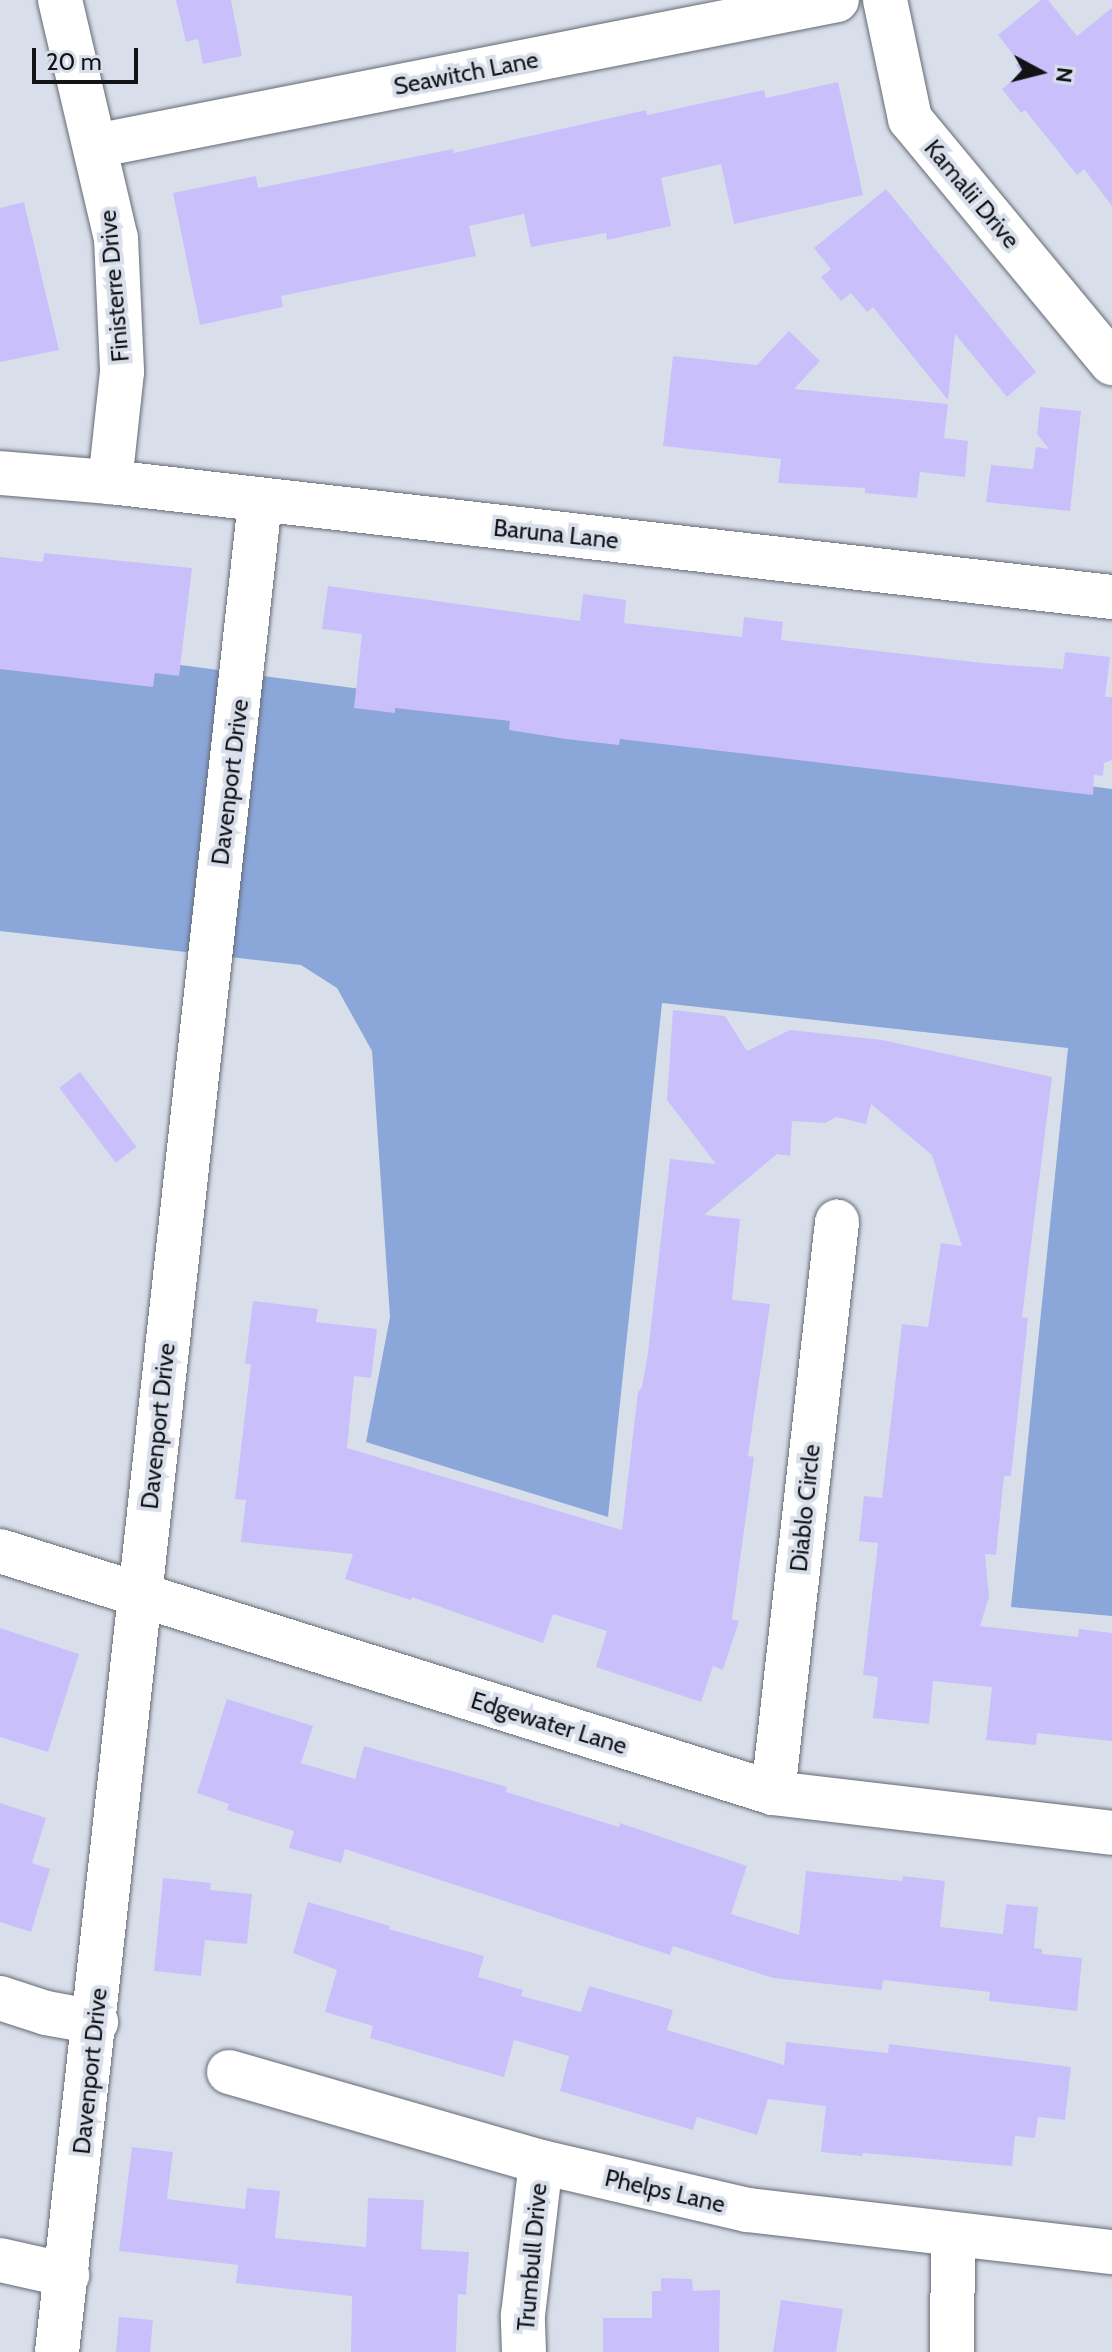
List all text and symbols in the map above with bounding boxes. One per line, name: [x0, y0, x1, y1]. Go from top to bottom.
scale bar: [36, 32, 142, 82]
north arrow: [1000, 32, 1080, 112]
street label: Seawitch Lane: [391, 45, 541, 101]
text: 20 m: [46, 47, 102, 76]
text: N: [1050, 66, 1079, 84]
street label: Kamalii Drive: [918, 134, 1026, 254]
street label: Finisterre Drive: [93, 209, 135, 363]
street label: Baruna Lane: [492, 513, 620, 555]
street label: Davenport Drive: [206, 697, 254, 867]
street label: Davenport Drive: [135, 1341, 181, 1511]
street label: Diablo Circle: [784, 1443, 826, 1573]
street label: Edgewater Lane: [468, 1686, 630, 1760]
street label: Davenport Drive: [67, 1986, 113, 2156]
street label: Phelps Lane: [602, 2163, 728, 2219]
street label: Trumbull Drive: [511, 2182, 553, 2332]

